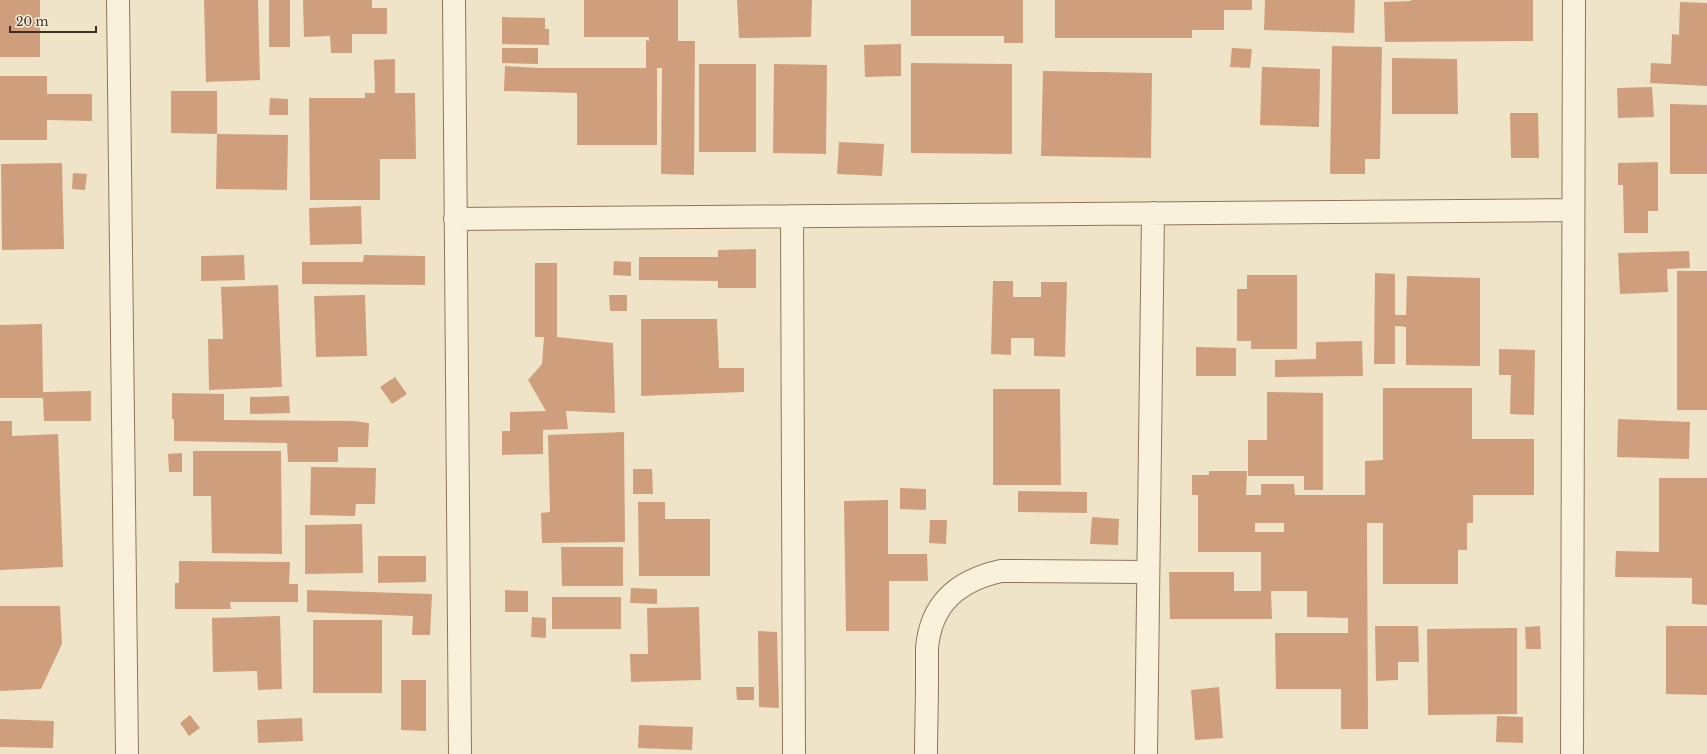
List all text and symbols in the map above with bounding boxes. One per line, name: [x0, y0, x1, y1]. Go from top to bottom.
scale bar: [10, 8, 96, 34]
text: 20 m: [16, 14, 48, 29]

